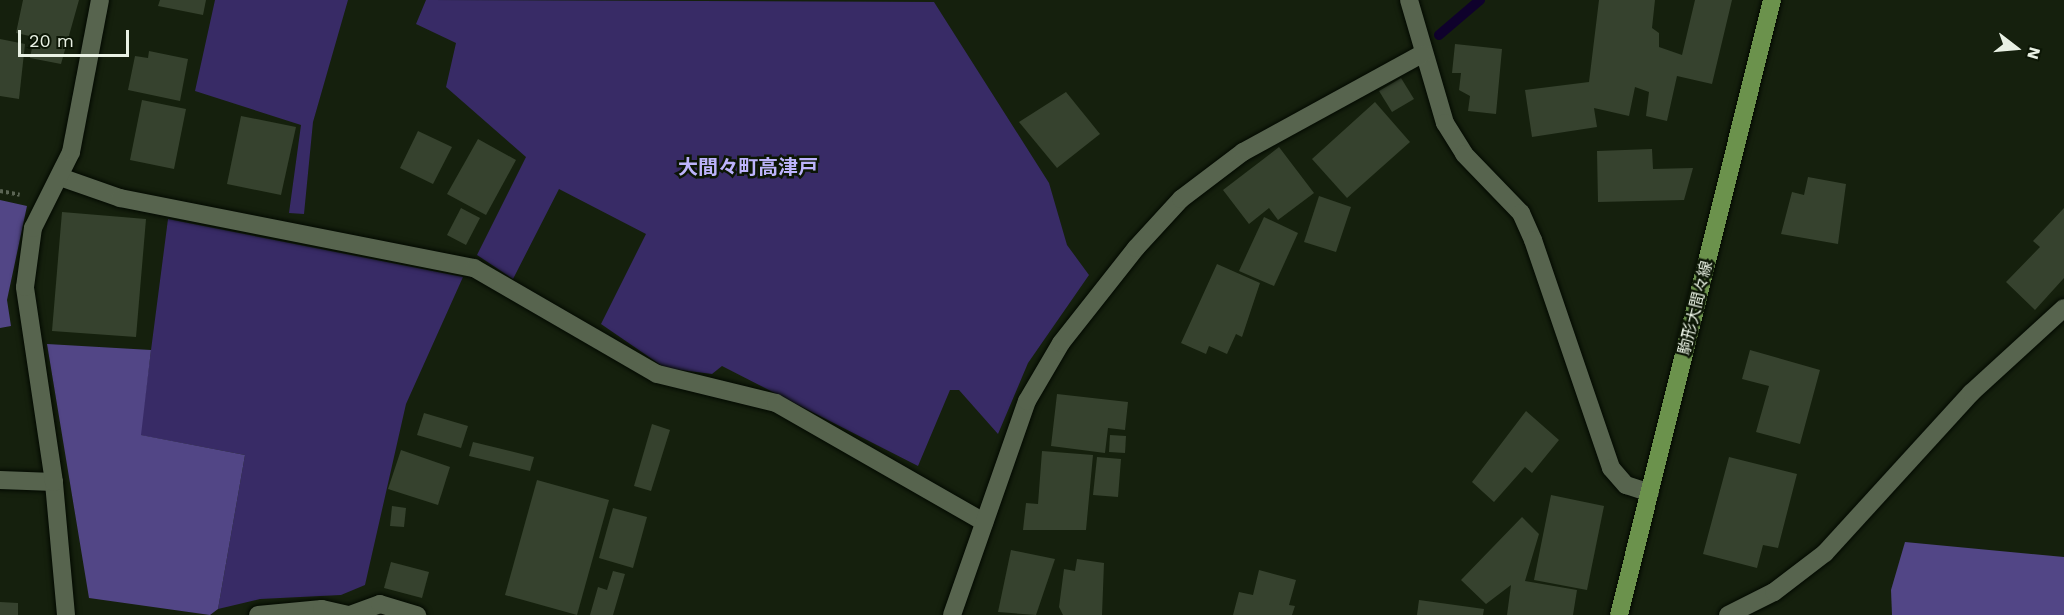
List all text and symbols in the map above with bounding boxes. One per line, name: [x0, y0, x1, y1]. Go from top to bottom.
scale bar: [21, 18, 132, 56]
north arrow: [1986, 18, 2046, 78]
text: 20 m: [29, 30, 74, 51]
text: N: [2023, 45, 2045, 61]
district label: 大間々町高津戸: [678, 155, 818, 179]
street label: 駒形大間々線: [1675, 259, 1717, 357]

